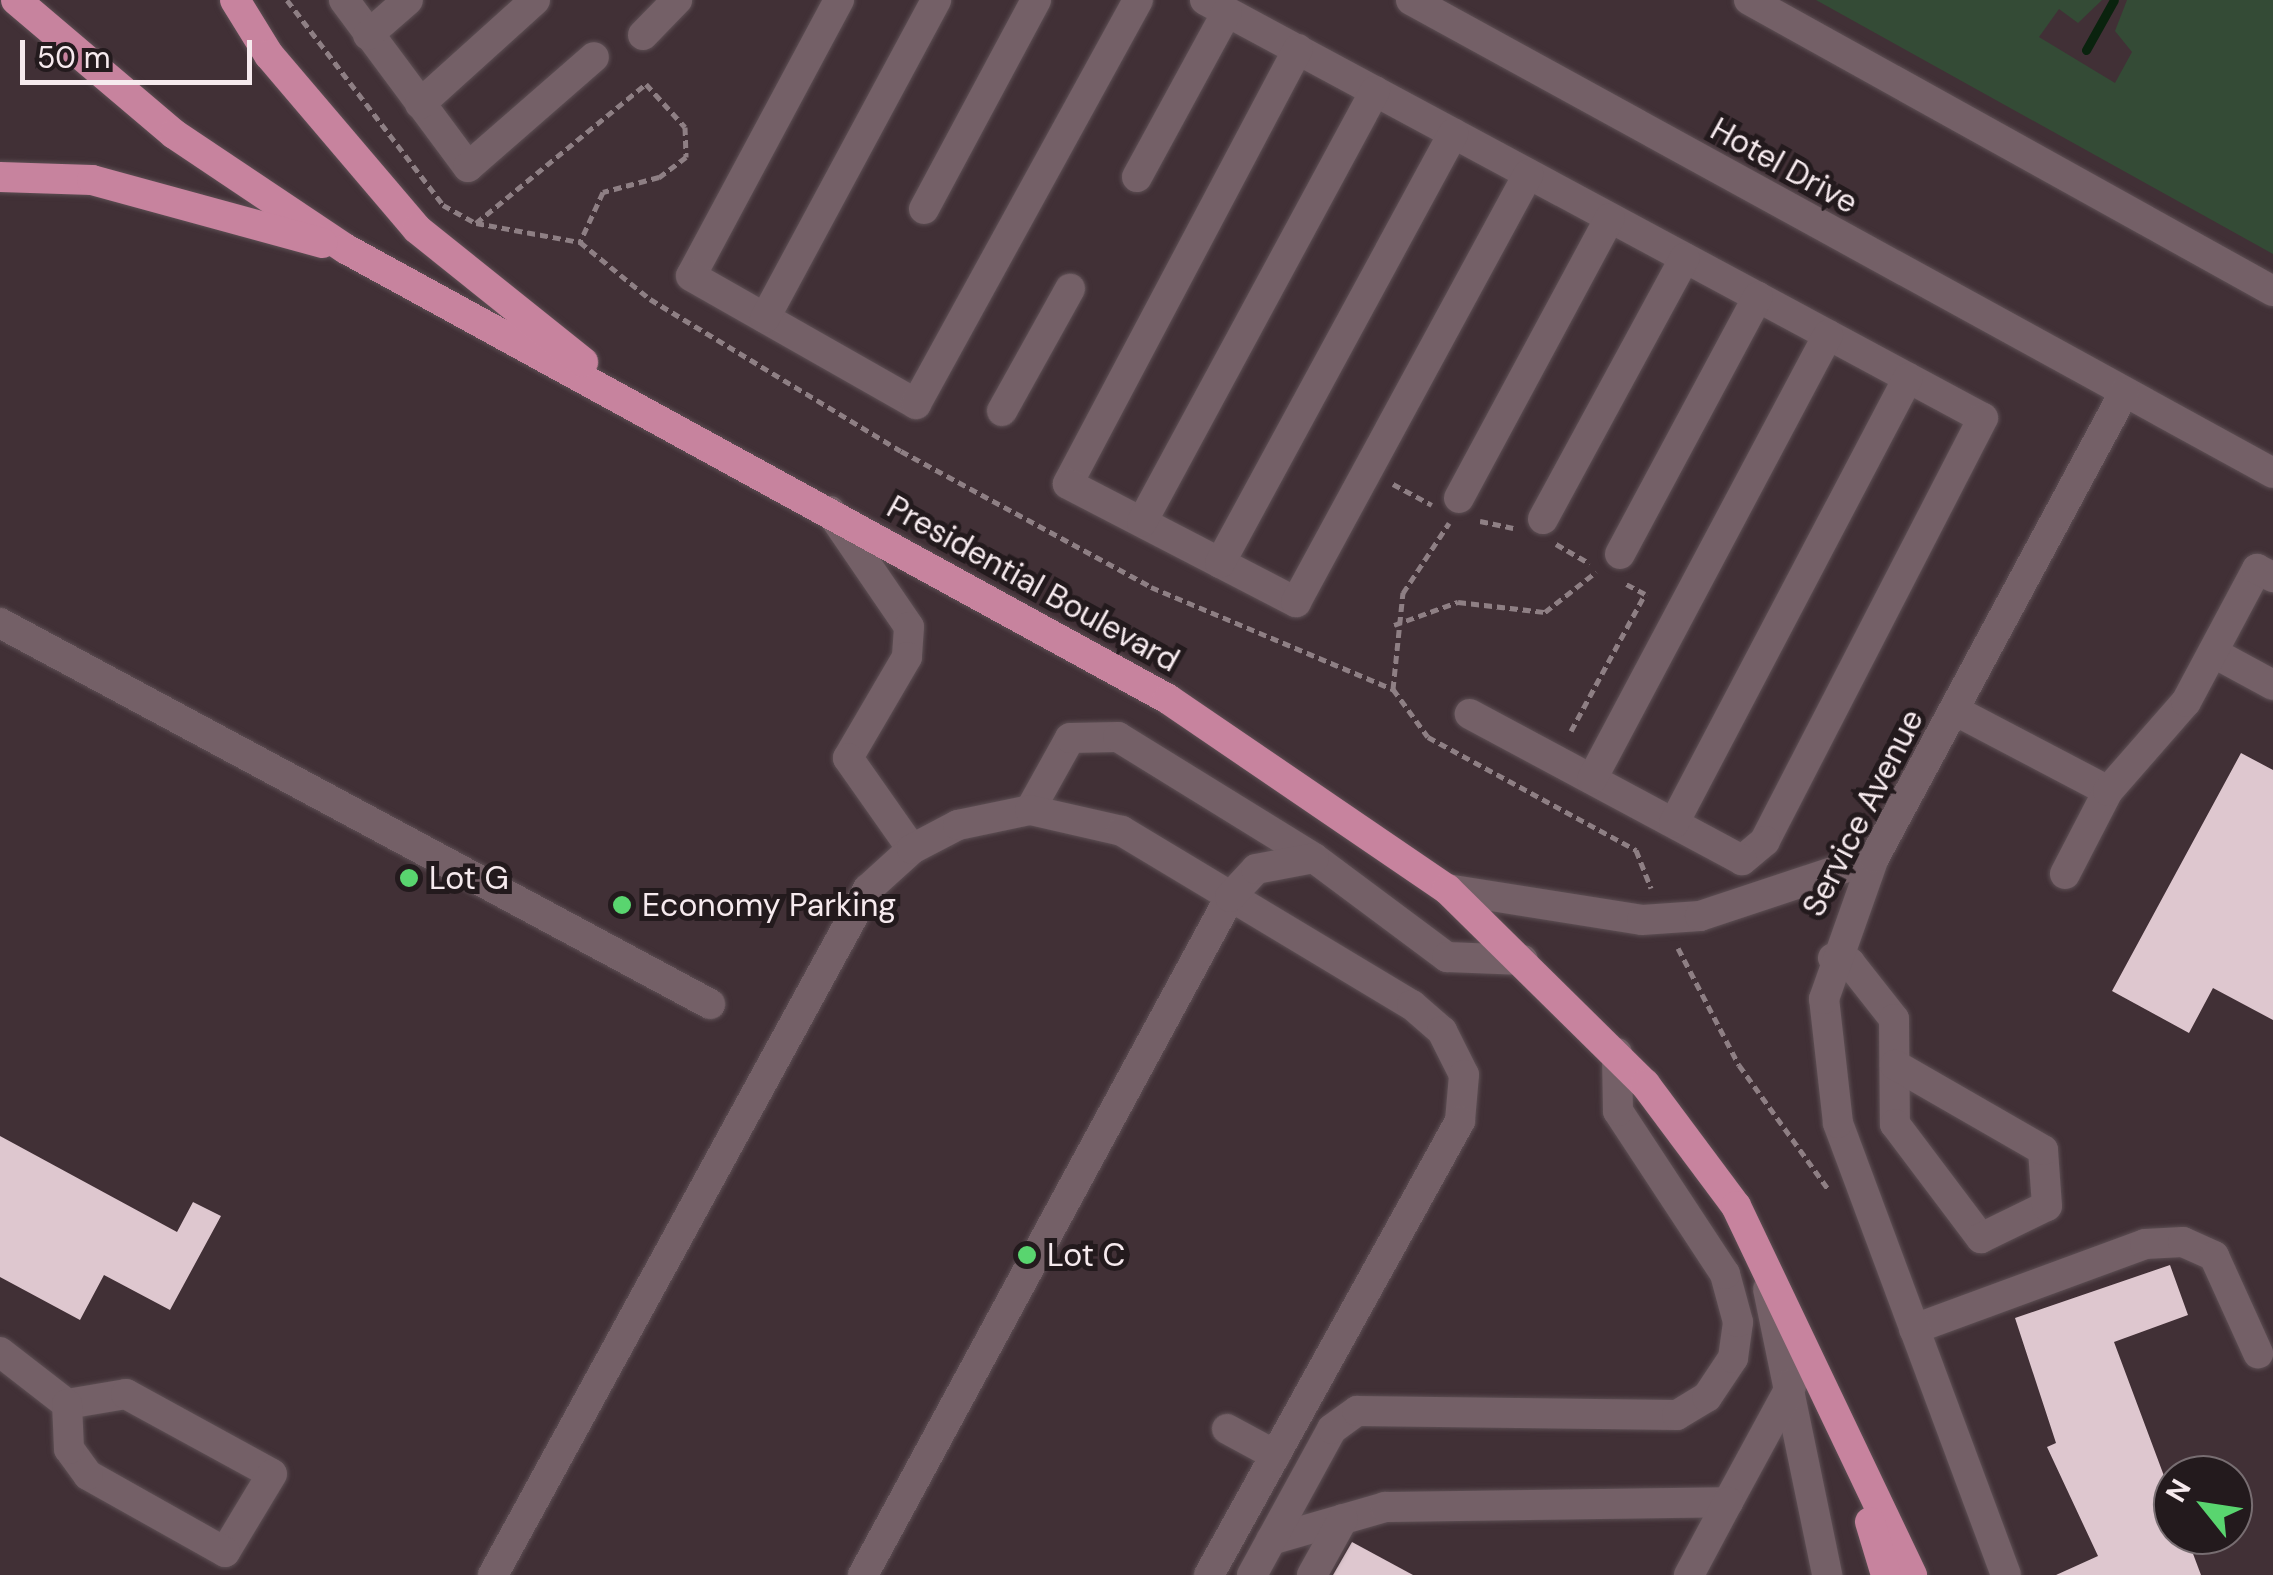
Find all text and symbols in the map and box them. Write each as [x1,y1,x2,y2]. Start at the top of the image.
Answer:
scale bar [25,20,258,82]
text: 50 m [37,38,111,77]
street label: Hotel Drive [1704,110,1864,222]
street label: Presidential Boulevard [880,488,1186,680]
street label: Service Avenue [1794,703,1932,923]
place label: Lot G [429,859,509,897]
marker: Lot G [398,867,420,889]
place label: Economy Parking [642,886,896,924]
marker: Economy Parking [611,894,633,916]
place label: Lot C [1047,1236,1126,1274]
marker: Lot C [1016,1244,1038,1266]
north arrow [2153,1455,2253,1555]
text: N [2157,1473,2199,1509]

